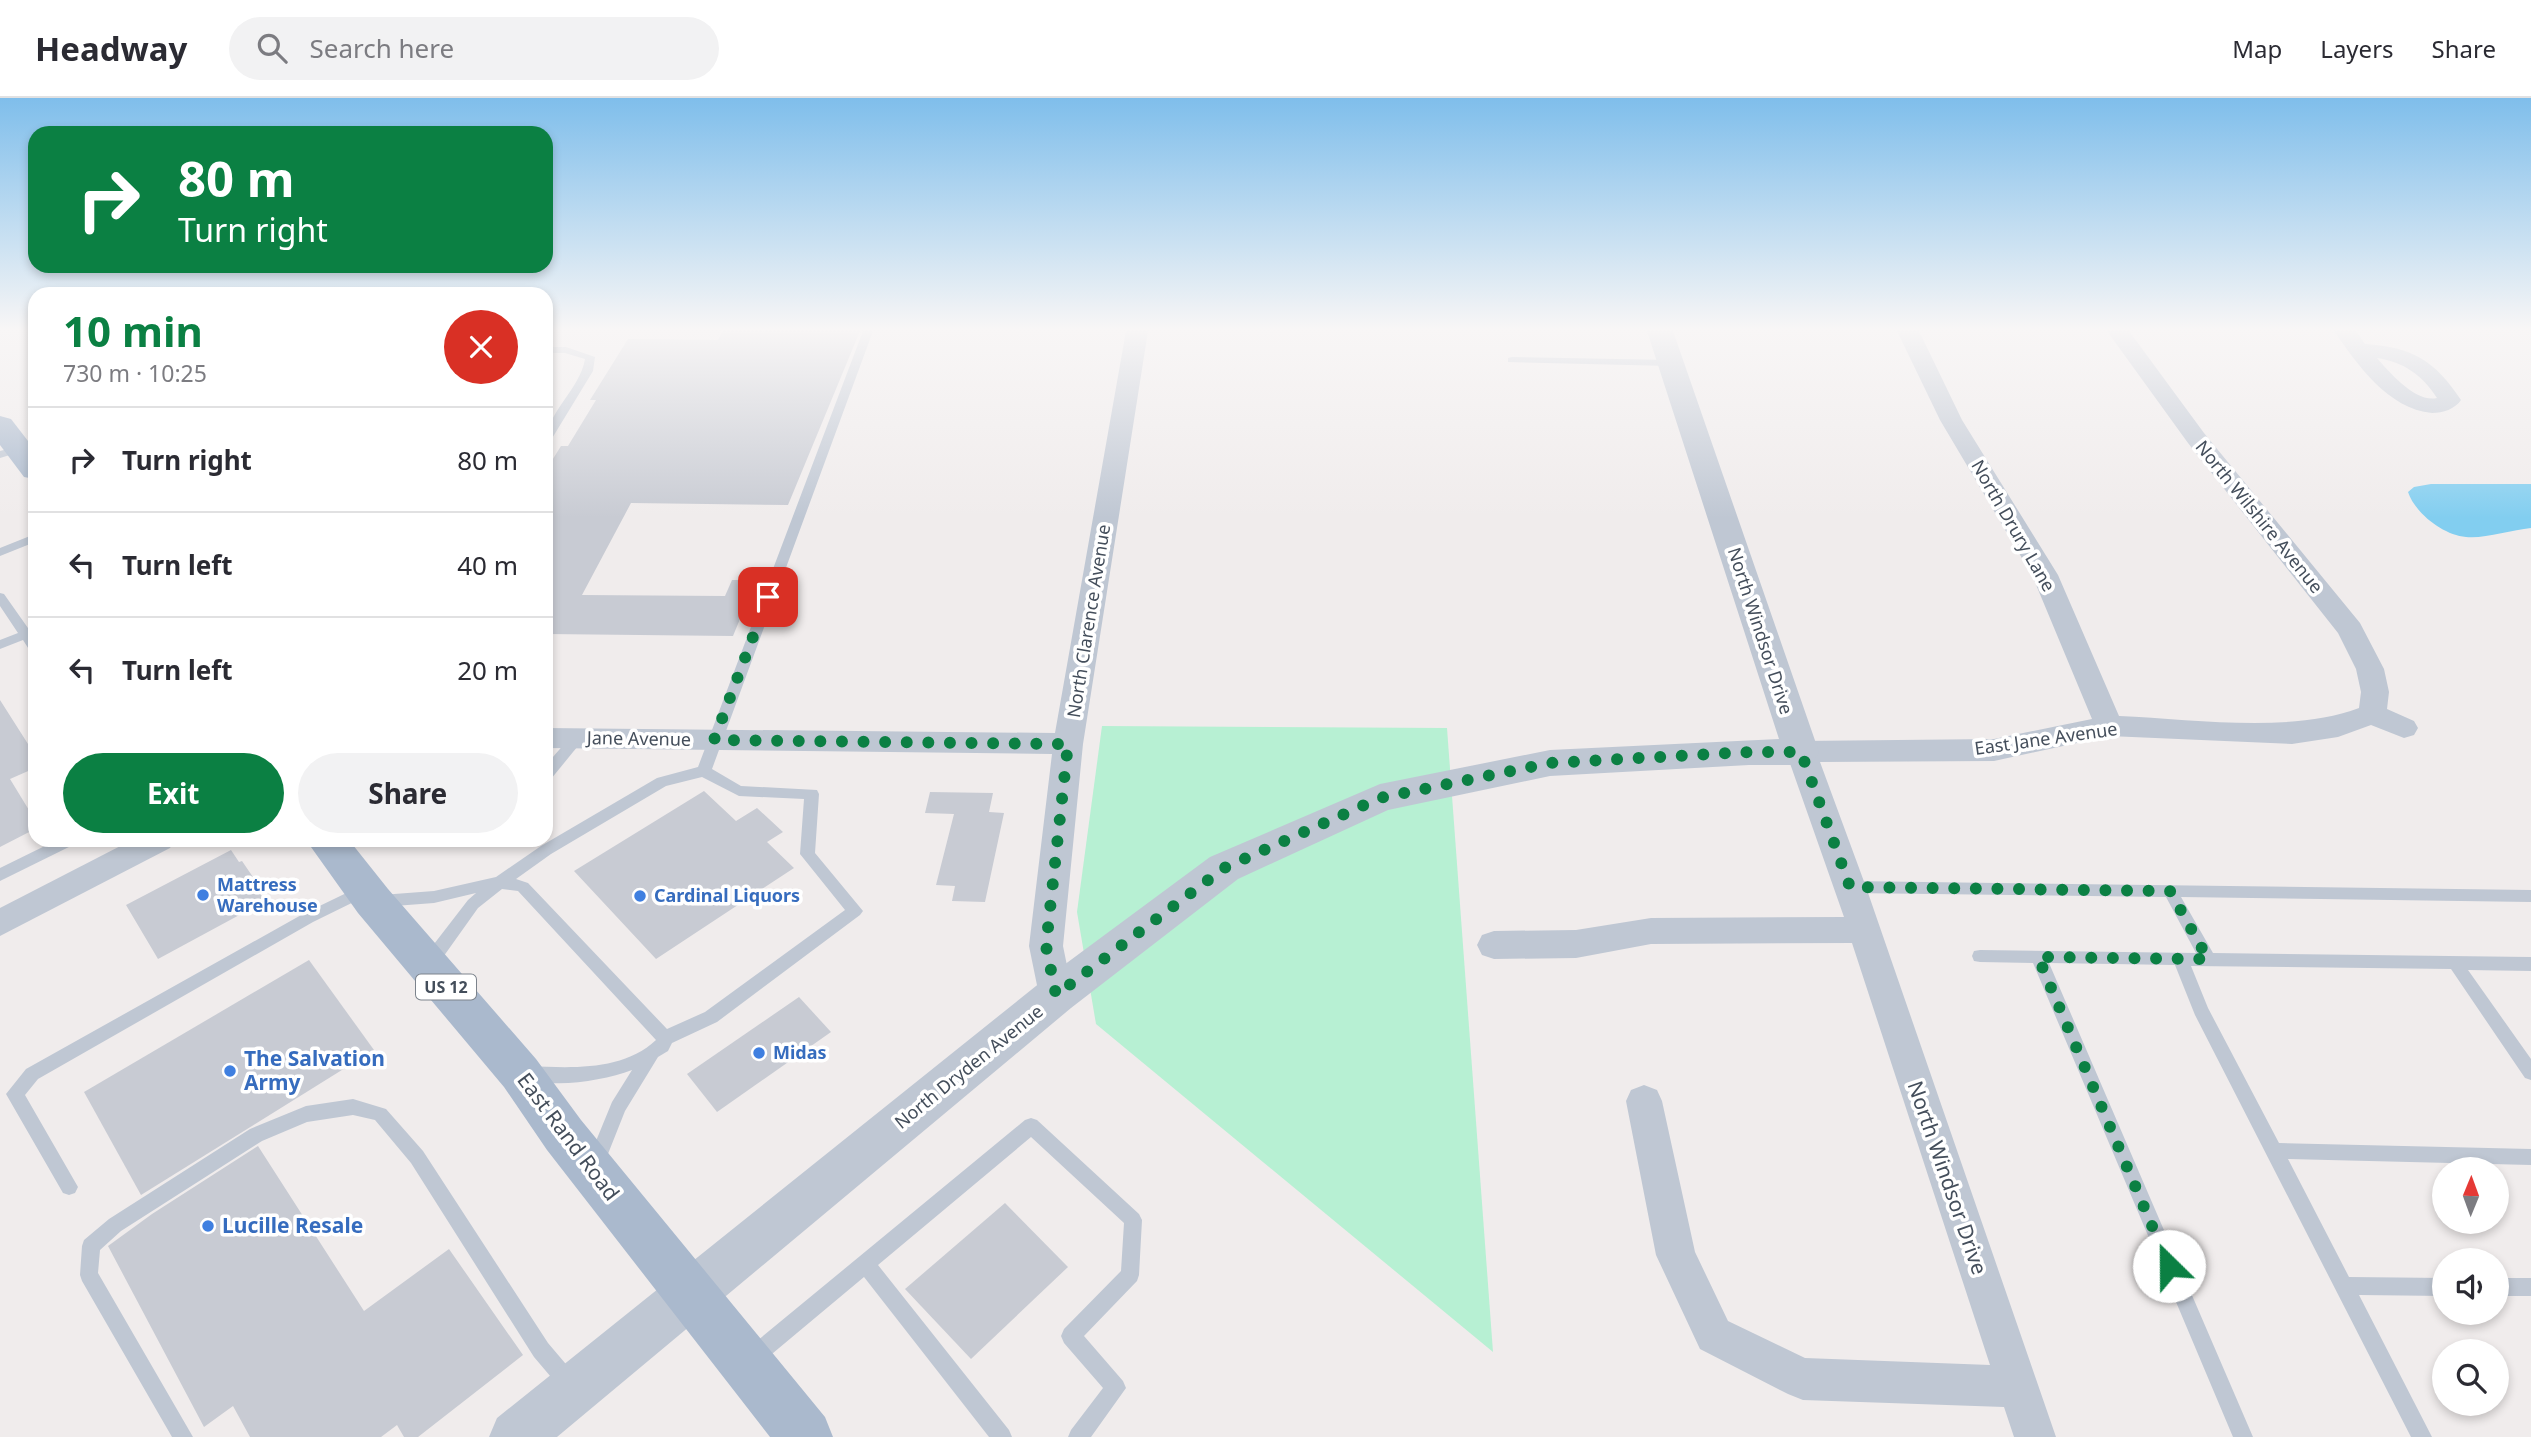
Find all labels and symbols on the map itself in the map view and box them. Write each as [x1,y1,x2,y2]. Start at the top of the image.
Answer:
street label: North Wilshire Avenue [2191,435,2329,598]
street label: North Drury Lane [1966,455,2061,596]
street label: North Clarence Avenue [1061,522,1115,719]
street label: North Windsor Drive [1723,544,1799,717]
pin [738,567,798,627]
street label: East Jane Avenue [1973,716,2119,760]
street label: Jane Avenue [585,725,691,751]
place label: Mattress Warehouse [217,872,318,917]
place label: Cardinal Liquors [654,883,800,907]
marker: Mattress Warehouse [195,887,211,903]
marker: Cardinal Liquors [632,888,648,904]
road number: US 12 [416,974,476,1000]
street label: North Dryden Avenue [889,999,1048,1134]
place label: Midas [773,1040,827,1064]
place label: The Salvation Army [244,1044,385,1096]
marker: Midas [751,1045,767,1061]
marker: The Salvation Army [222,1063,238,1079]
street label: East Rand Road [512,1067,626,1206]
street label: North Windsor Drive [1902,1077,1994,1278]
north arrow [2432,1157,2510,1234]
place label: Lucille Resale [222,1211,363,1239]
marker: Lucille Resale [200,1218,216,1234]
position arrow [2132,1229,2206,1303]

